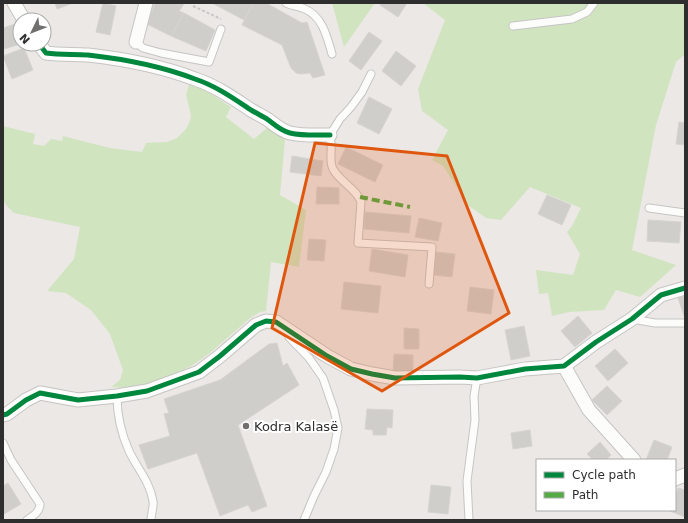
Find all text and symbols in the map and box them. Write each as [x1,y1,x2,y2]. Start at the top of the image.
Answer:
north arrow [12,12,52,52]
text: N [17,31,33,46]
place label: Kodra Kalasë [254,419,338,434]
marker: Kodra Kalasë [241,421,251,431]
legend [536,459,676,511]
text: Cycle path [572,468,636,482]
text: Path [572,488,598,502]

